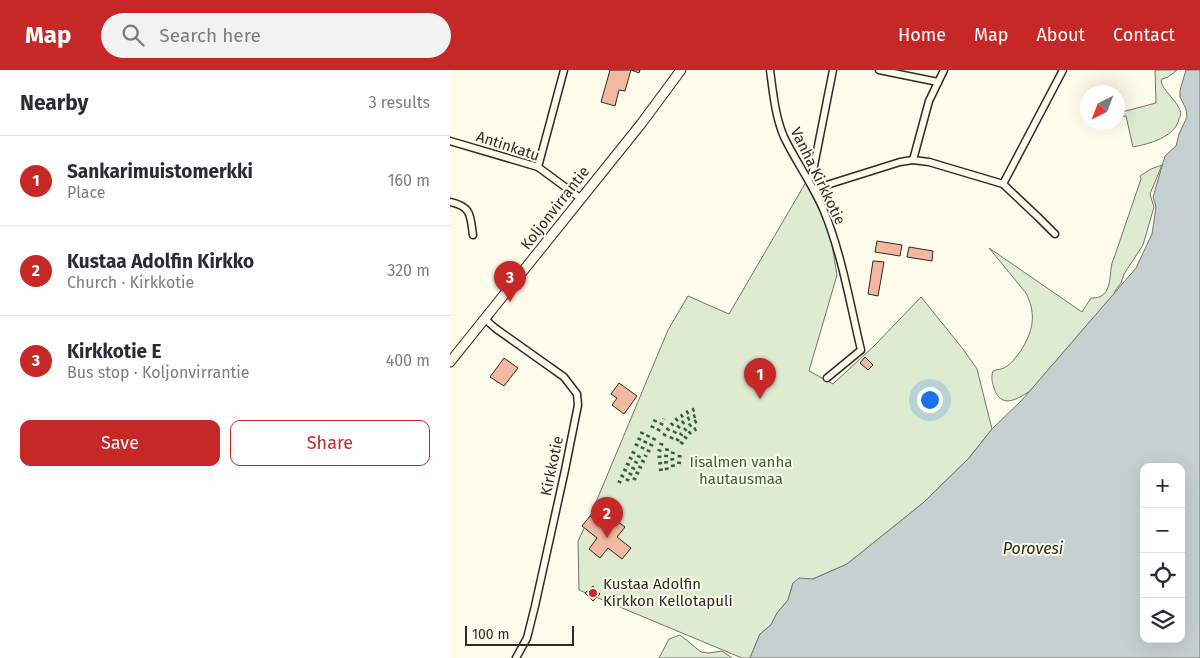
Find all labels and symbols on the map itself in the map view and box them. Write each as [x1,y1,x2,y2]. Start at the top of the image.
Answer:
north arrow [1080,85,1125,130]
street label: Vanha Kirkkotie [787,124,849,228]
street label: Antinkatu [474,127,542,165]
street label: Koljonvirrantie [517,163,593,253]
pin: 3 [494,261,526,302]
pin: 1 [744,358,776,399]
your location [917,387,943,413]
street label: Kirkkotie [537,434,567,498]
park label: Iisalmen vanha hautausmaa [690,453,792,488]
pin: 2 [591,497,623,538]
water label: Porovesi [1003,539,1064,558]
place label: Kustaa Adolfin Kirkkon Kellotapuli [603,575,733,610]
marker: Kustaa Adolfin Kirkkon Kellotapuli [587,587,599,599]
scale bar [465,623,574,646]

